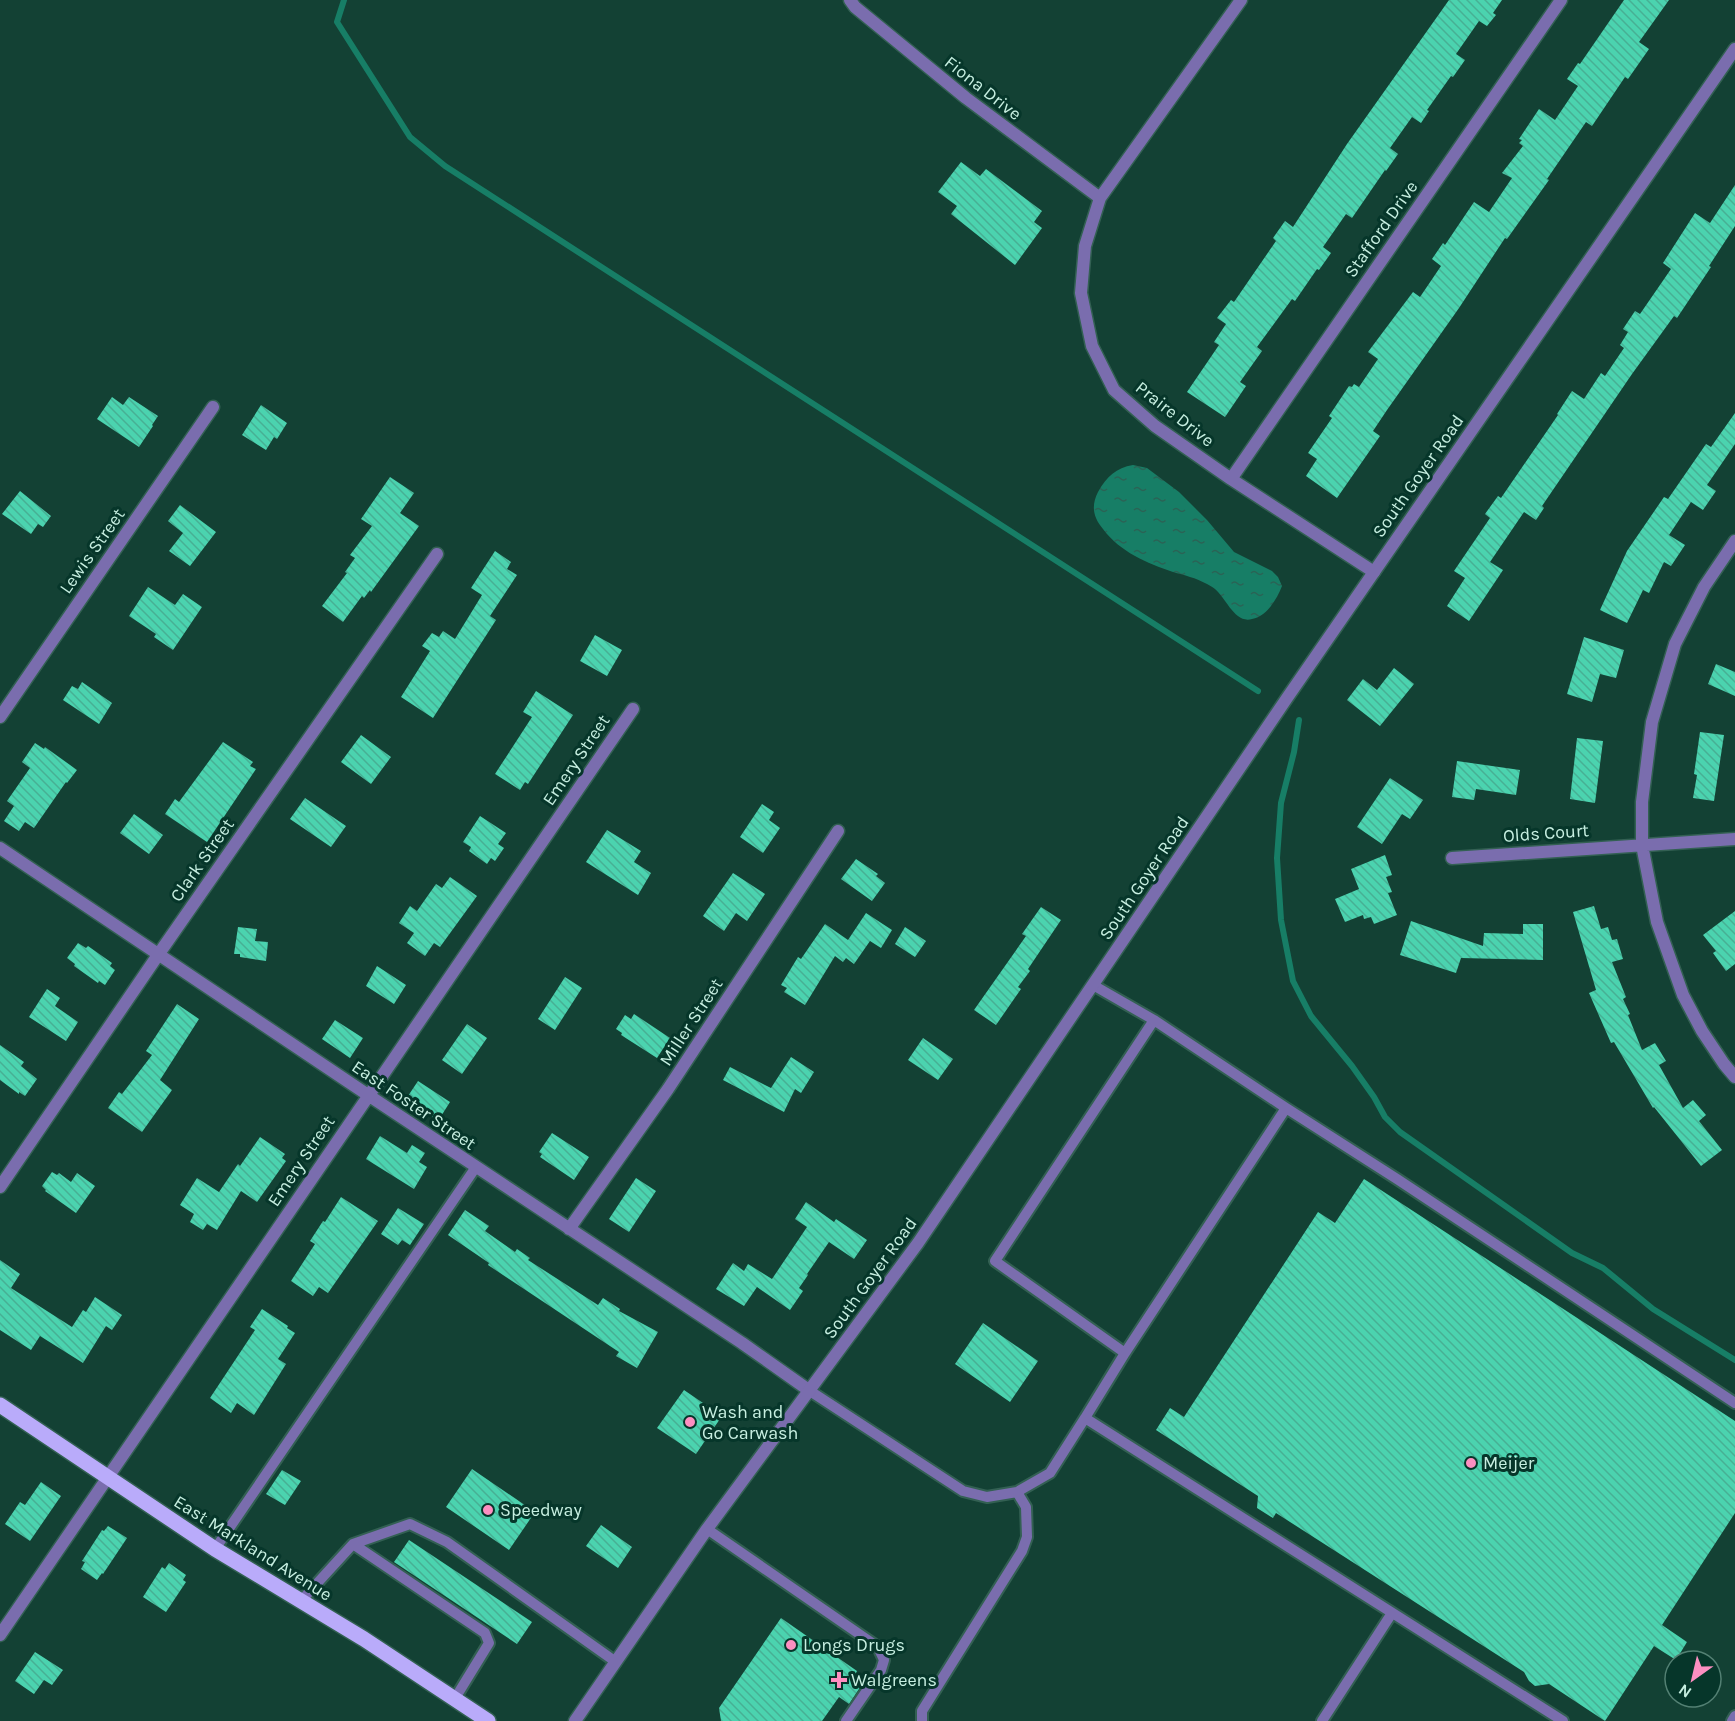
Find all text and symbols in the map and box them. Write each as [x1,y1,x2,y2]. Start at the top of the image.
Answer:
street label: Fiona Drive [940,51,1026,125]
street label: Stafford Drive [1340,176,1422,282]
street label: Praire Drive [1131,376,1219,452]
street label: South Goyer Road [1367,410,1469,542]
street label: Lewis Street [55,504,130,598]
street label: Emery Street [538,710,615,810]
street label: South Goyer Road [1094,812,1194,944]
street label: Clark Street [165,814,239,906]
street label: Olds Court [1502,819,1590,847]
street label: Miller Street [655,974,728,1070]
street label: East Foster Street [348,1055,480,1155]
street label: Emery Street [263,1111,340,1211]
street label: South Goyer Road [819,1213,921,1343]
place label: Wash and Go Carwash [702,1401,798,1444]
marker: Wash and Go Carwash [683,1415,697,1429]
place label: Meijer [1483,1452,1535,1474]
marker: Meijer [1464,1456,1478,1470]
street label: East Markland Avenue [170,1490,336,1606]
place label: Speedway [500,1499,583,1521]
marker: Speedway [481,1503,495,1517]
place label: Longs Drugs [803,1634,905,1656]
marker: Longs Drugs [784,1638,798,1652]
north arrow [1663,1649,1723,1709]
place label: Walgreens [851,1669,937,1691]
marker: Walgreens [832,1673,846,1687]
text: N [1675,1680,1695,1702]

